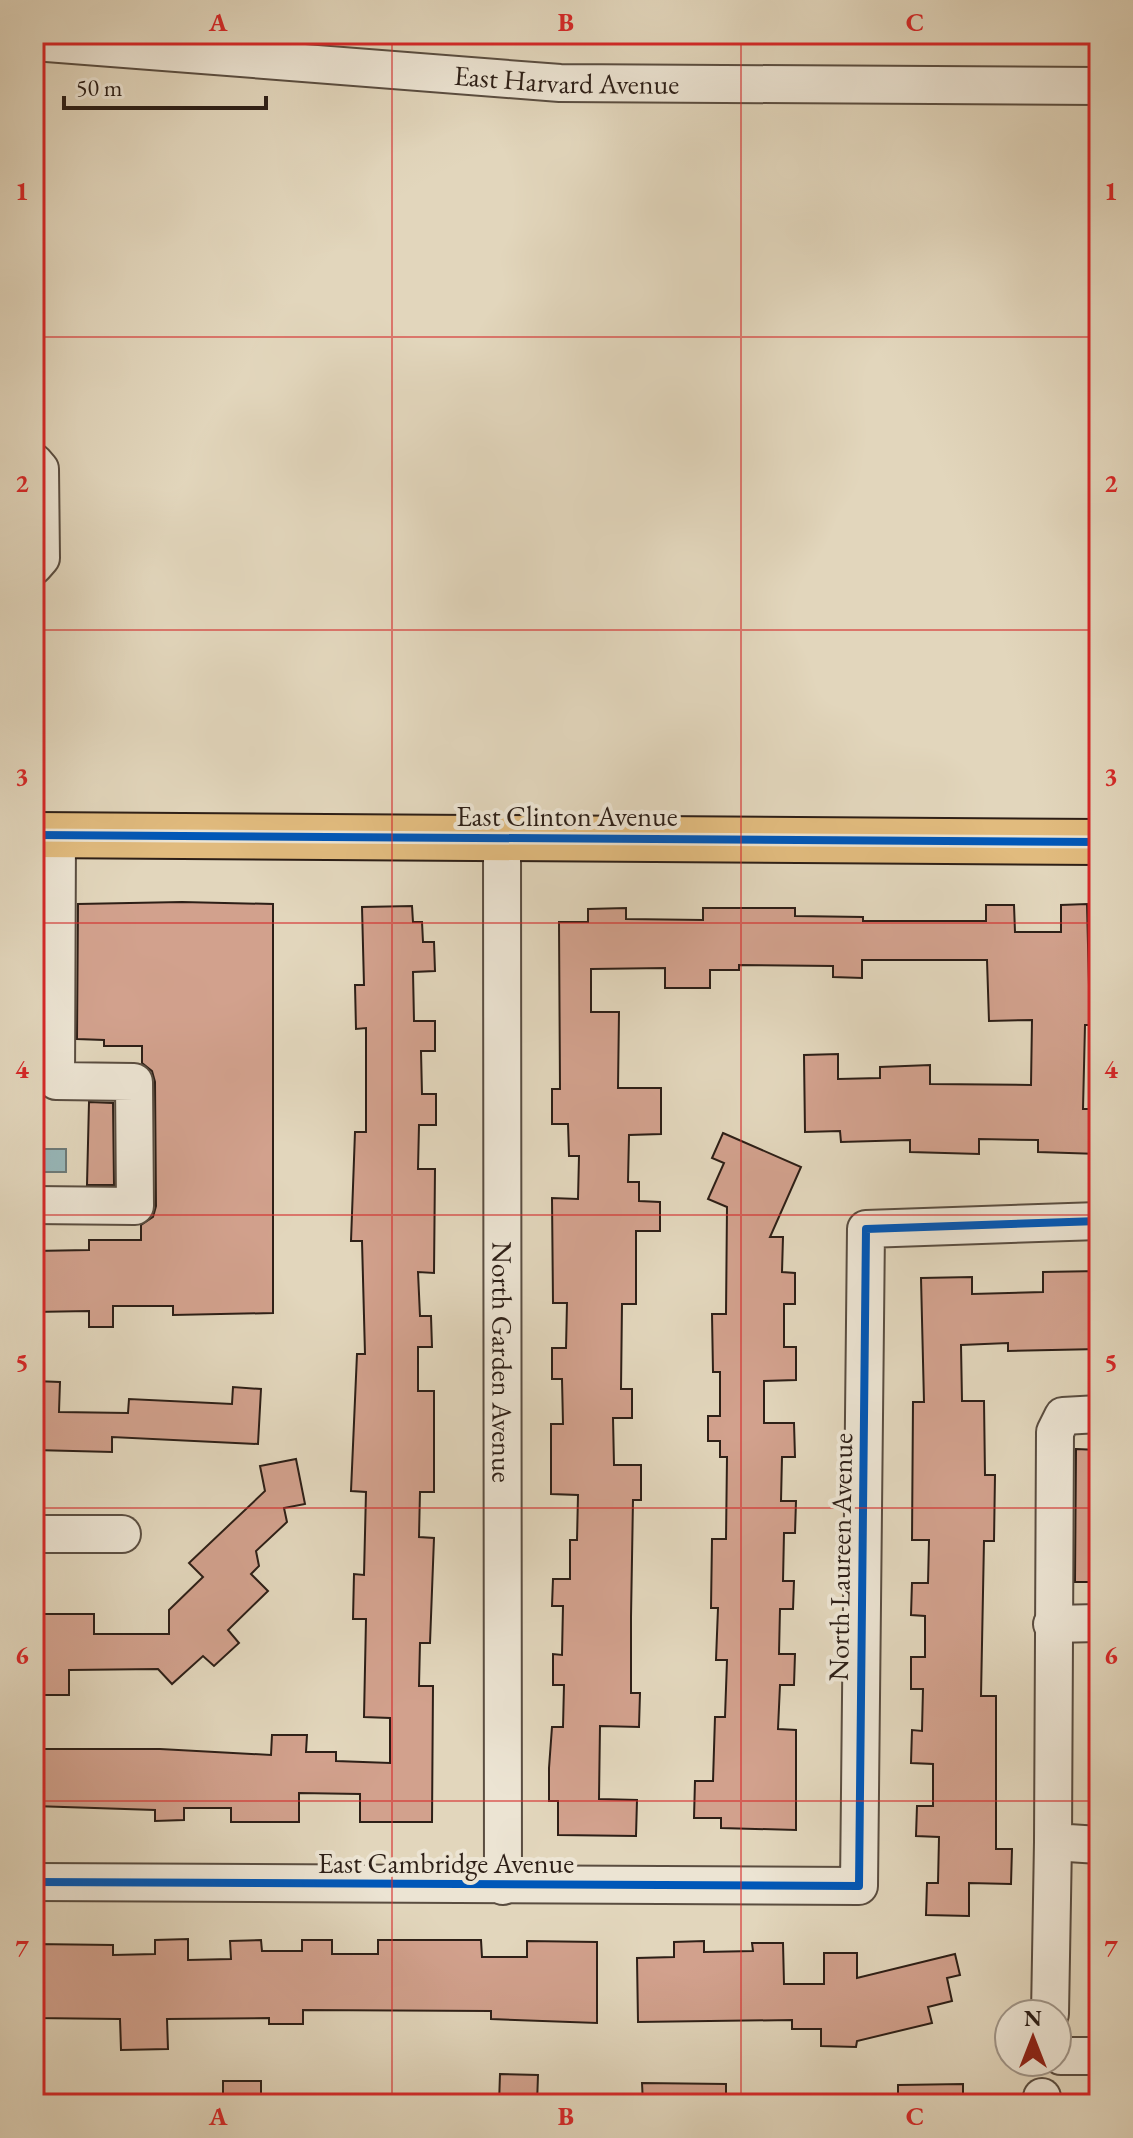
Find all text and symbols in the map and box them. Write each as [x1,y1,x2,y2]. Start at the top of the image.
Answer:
text: A [208,5,228,39]
text: B [558,5,574,39]
text: C [906,5,924,39]
street label: East Harvard Avenue [453,57,679,102]
scale bar [64,60,266,110]
text: 50 m [76,72,123,103]
text: 1 [15,174,29,208]
text: 1 [1104,174,1118,208]
text: 2 [15,466,29,500]
text: 2 [1104,466,1118,500]
text: 3 [15,759,29,793]
text: 3 [1104,759,1118,793]
street label: East Clinton Avenue [456,798,678,834]
text: 4 [15,1052,29,1086]
text: 4 [1104,1052,1118,1086]
street label: North Garden Avenue [484,1241,521,1483]
text: 5 [15,1345,29,1379]
text: 5 [1104,1345,1118,1379]
street label: North Laureen Avenue [820,1433,860,1681]
text: 6 [15,1638,29,1672]
text: 6 [1104,1638,1118,1672]
street label: East Cambridge Avenue [318,1845,574,1881]
text: 7 [15,1931,29,1965]
text: 7 [1104,1931,1118,1965]
north arrow [993,1998,1073,2078]
text: N [1024,2004,1042,2033]
text: A [208,2099,228,2133]
text: B [558,2099,574,2133]
text: C [906,2099,924,2133]

